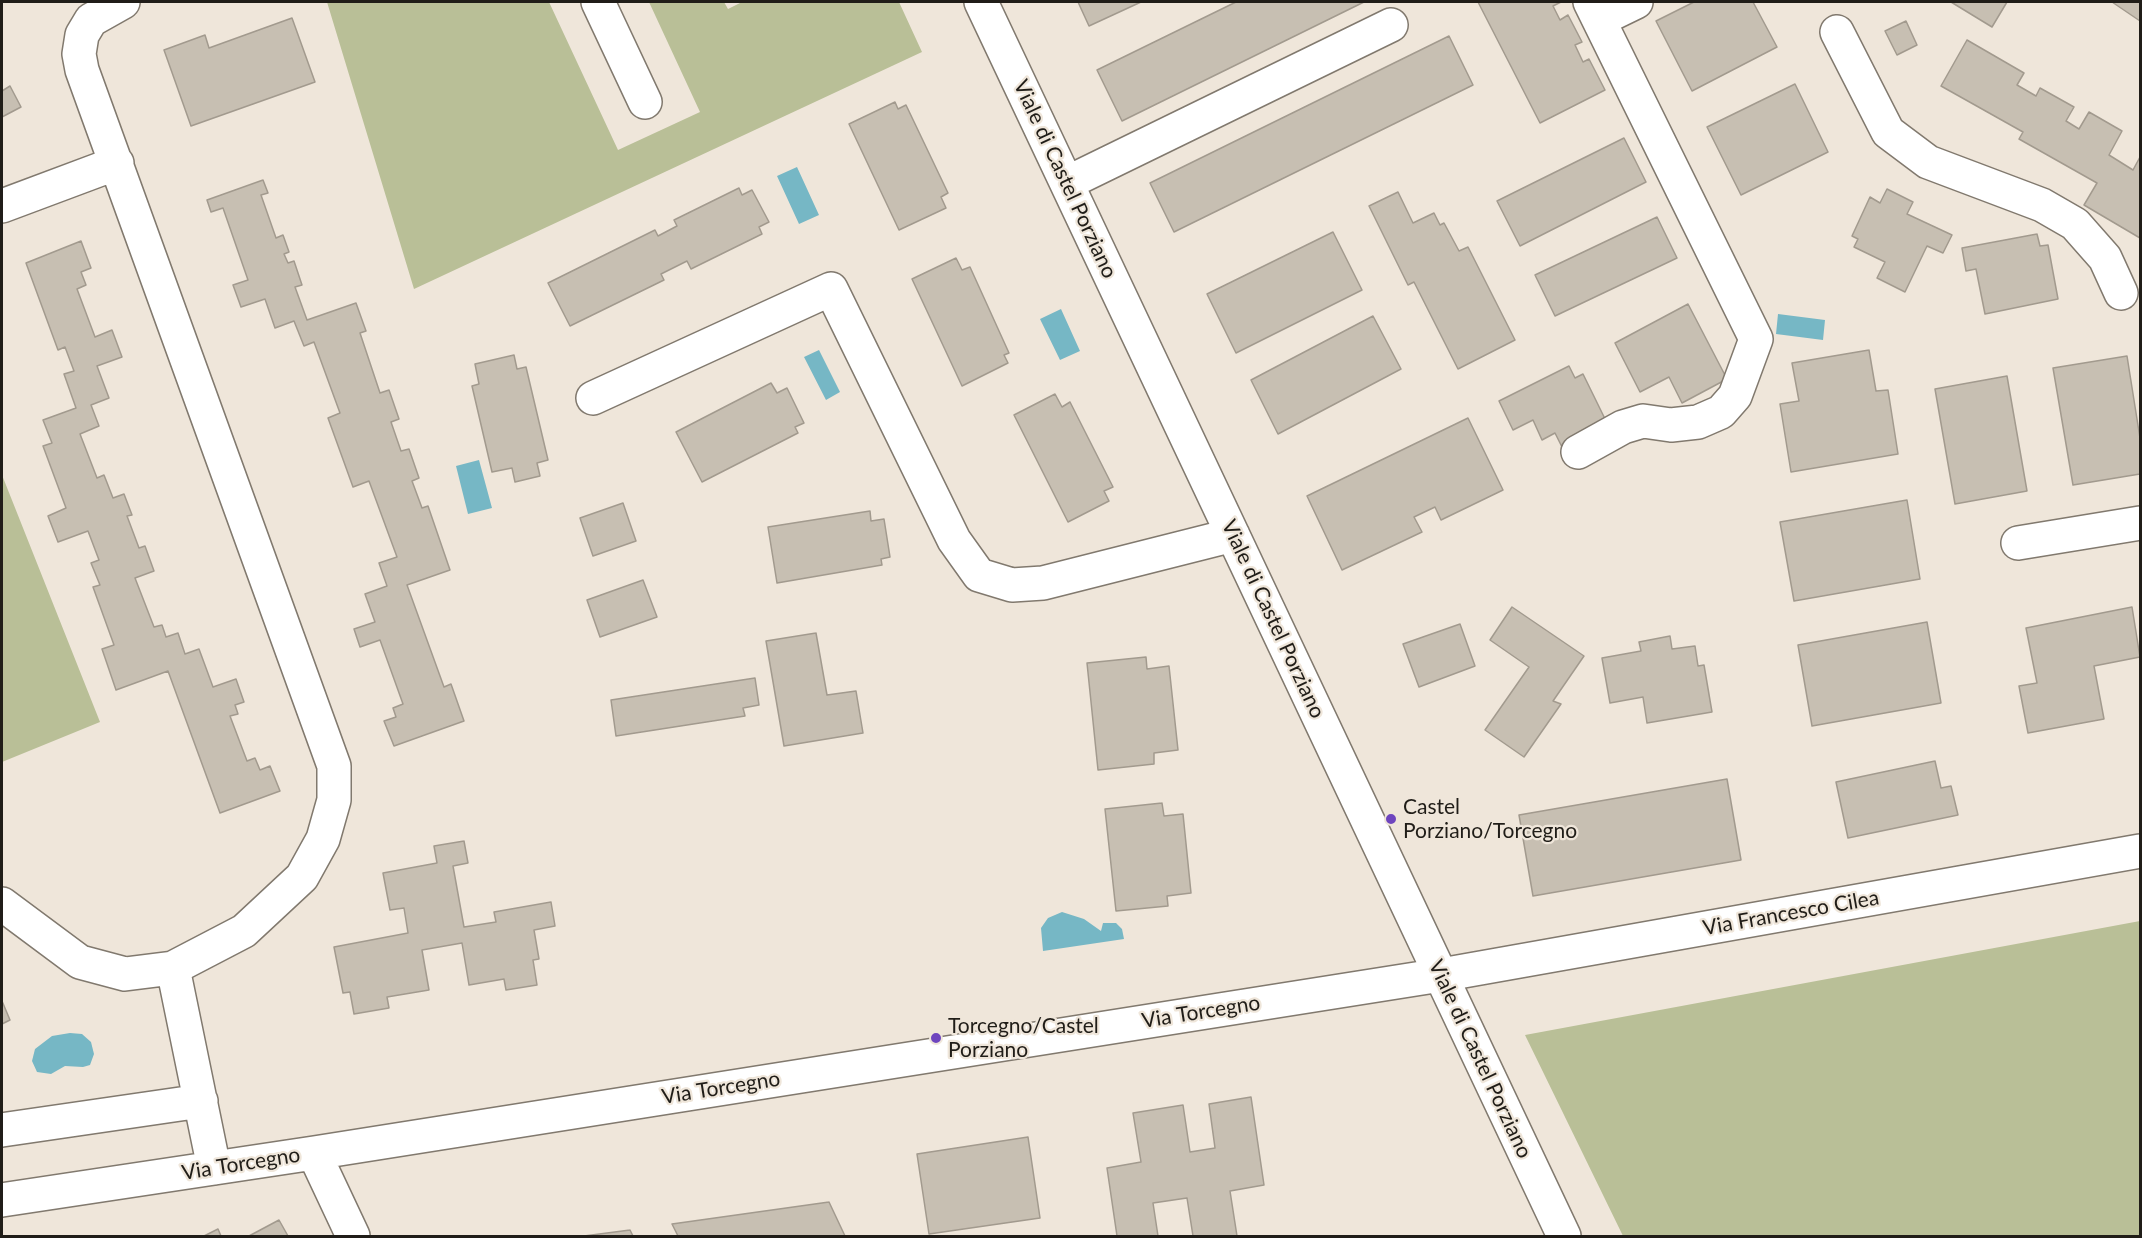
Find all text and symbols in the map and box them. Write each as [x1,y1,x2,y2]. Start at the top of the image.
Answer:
street label: Viale di Castel Porziano [1008,76,1122,282]
street label: Viale di Castel Porziano [1216,516,1330,722]
place label: Castel Porziano/Torcegno [1403,794,1577,844]
marker: Castel Porziano/Torcegno [1384,812,1398,826]
street label: Via Francesco Cilea [1701,885,1881,941]
street label: Viale di Castel Porziano [1423,956,1537,1162]
street label: Via Torcegno [1140,990,1262,1034]
place label: Torcegno/Castel Porziano [948,1013,1099,1063]
marker: Torcegno/Castel Porziano [929,1031,943,1045]
street label: Via Torcegno [660,1066,782,1110]
street label: Via Torcegno [180,1142,302,1186]

